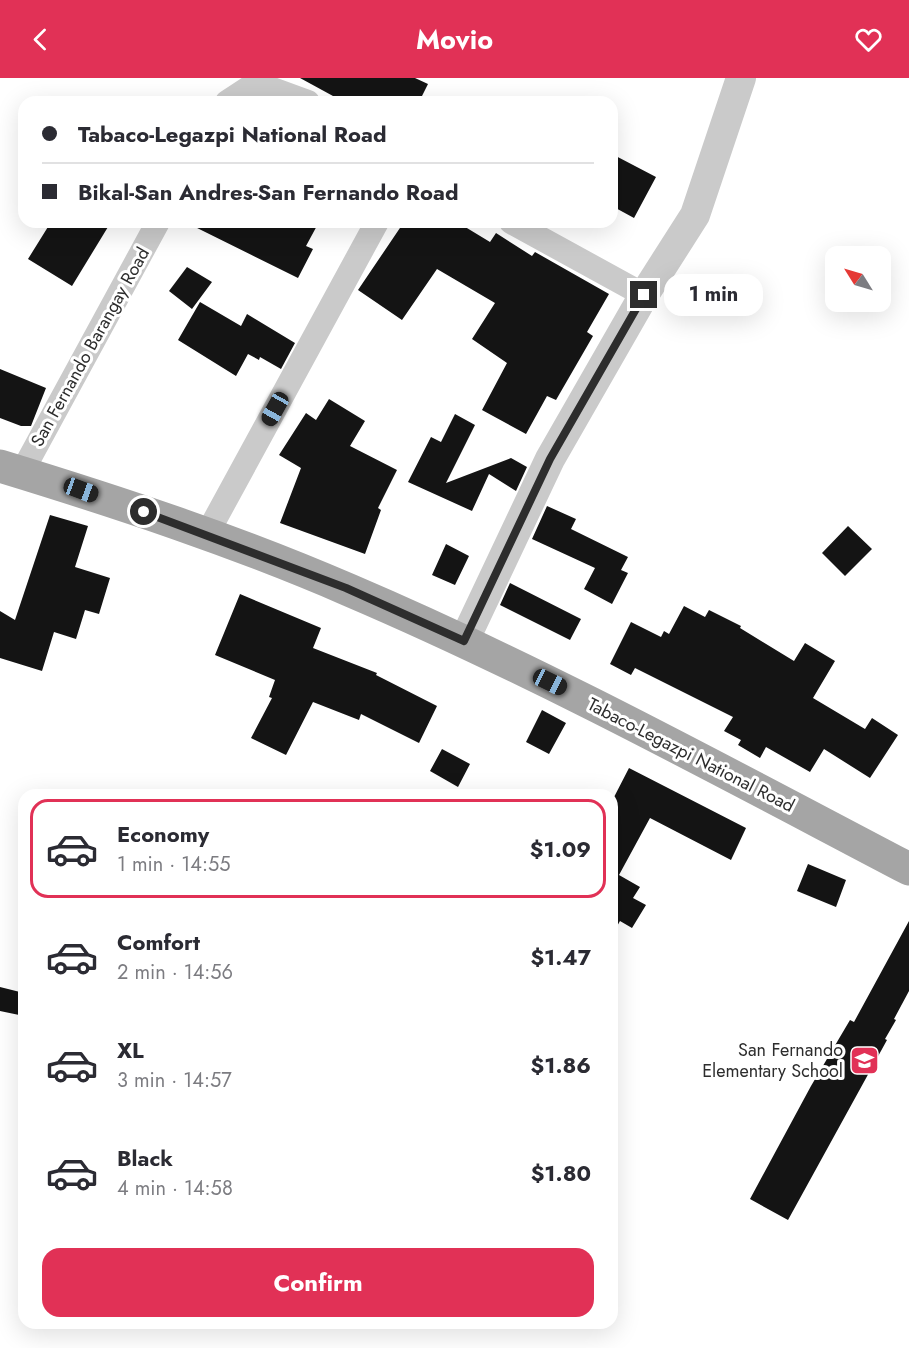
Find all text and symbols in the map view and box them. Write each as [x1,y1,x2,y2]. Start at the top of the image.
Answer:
text: Movio [416,20,493,59]
icon: back [24,23,57,56]
icon: heart [852,23,885,56]
text: Tabaco-Legazpi National Road [78,118,386,150]
text: Bikal-San Andres-San Fernando Road [78,176,459,208]
street label: San Fernando Barangay Road [24,243,156,451]
north arrow [825,246,891,312]
map controls [825,246,891,312]
callout: 1 min [665,274,764,316]
text: 1 min [689,280,738,309]
route end [630,281,657,308]
car [258,389,292,429]
car [61,475,101,505]
route start [130,498,157,525]
car [530,666,570,698]
street label: Tabaco-Legazpi National Road [583,691,799,819]
text: Economy [117,818,209,850]
icon: car [45,822,99,876]
text: $1.09 [530,833,591,865]
text: 1 min · 14:55 [117,850,231,879]
text: Comfort [117,926,200,958]
icon: car [45,930,99,984]
text: $1.47 [530,941,591,973]
text: 2 min · 14:56 [117,958,233,987]
text: XL [117,1034,144,1066]
place label: San Fernando Elementary School [702,1037,843,1084]
icon: car [45,1038,99,1092]
school or university icon: San Fernando Elementary School [848,1044,880,1076]
text: $1.86 [531,1049,591,1081]
text: 3 min · 14:57 [117,1066,232,1095]
text: Black [117,1142,173,1174]
icon: car [45,1146,99,1200]
text: $1.80 [531,1157,591,1189]
text: 4 min · 14:58 [117,1174,233,1203]
button: Confirm [42,1248,594,1317]

